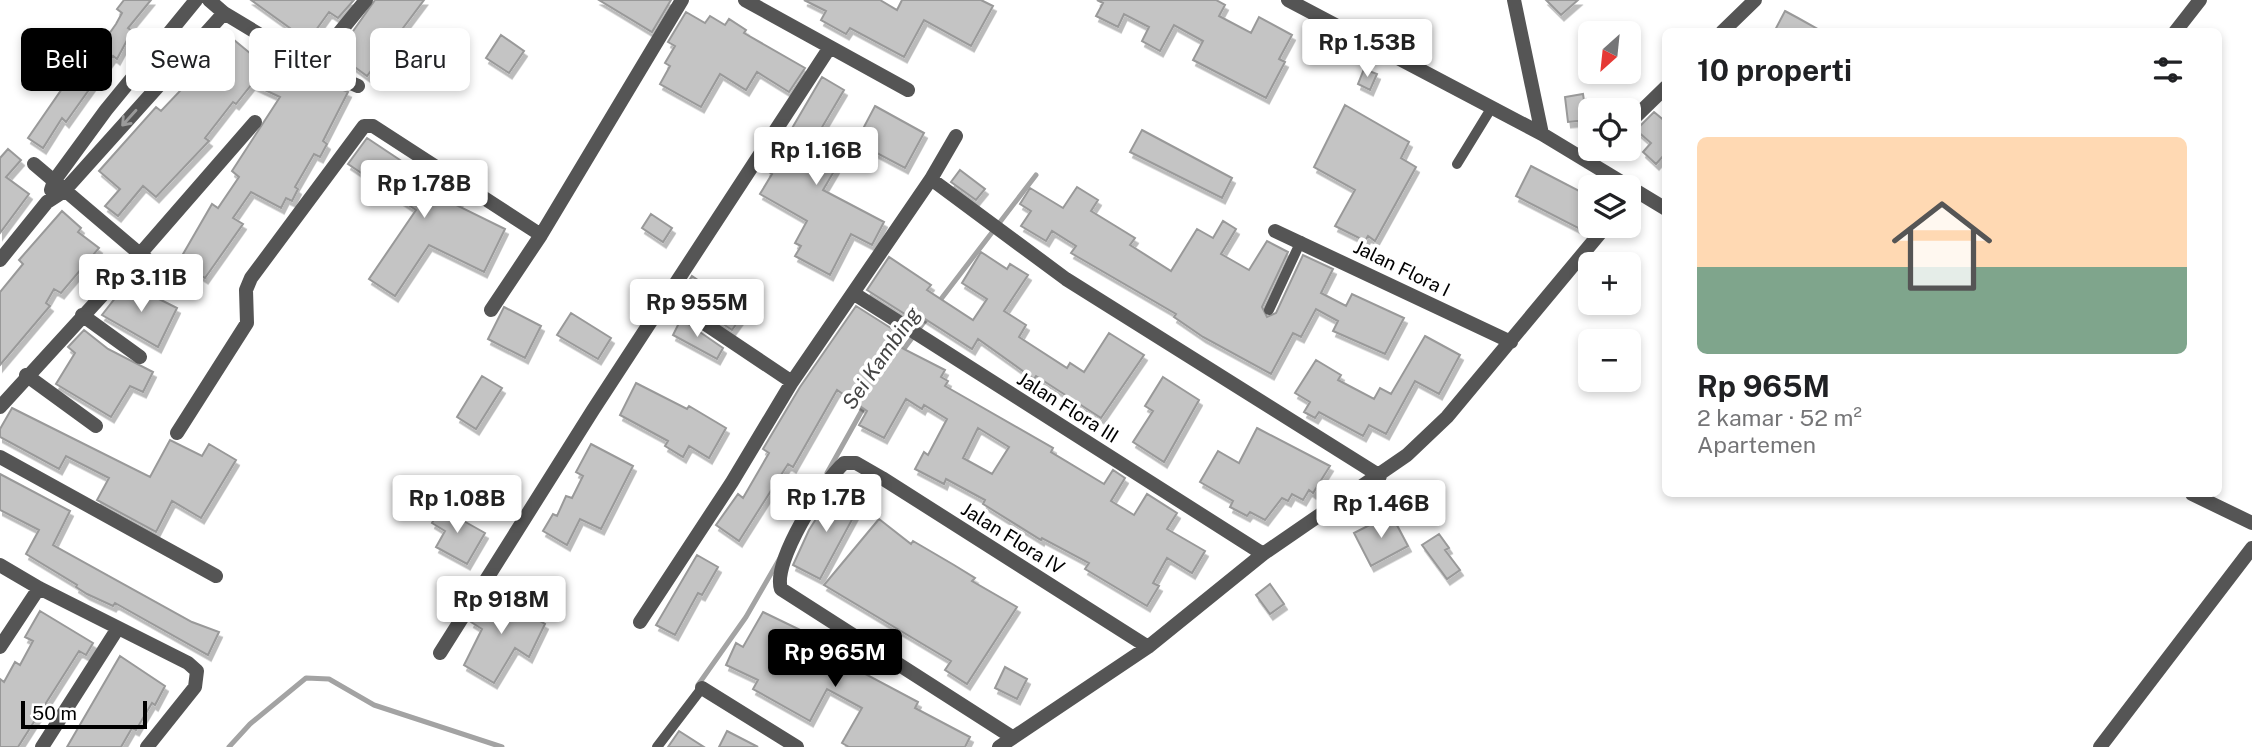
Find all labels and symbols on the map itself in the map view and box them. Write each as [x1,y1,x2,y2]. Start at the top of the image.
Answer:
pin: Rp 1.53B [1295,20,1439,79]
north arrow [1578,21,1642,84]
one-way arrow [121,109,137,127]
pin: Rp 1.16B [744,128,888,187]
pin: Rp 1.78B [352,160,496,220]
street label: Jalan Flora I [1350,235,1454,301]
pin: Rp 3.11B [69,254,213,314]
pin: Rp 955M [632,280,762,339]
water label: Sei Kambing [837,302,926,414]
street label: Jalan Flora III [1013,367,1123,447]
pin: Rp 1.7B [761,475,891,534]
pin: Rp 1.08B [385,476,529,535]
pin: Rp 1.46B [1309,480,1453,540]
street label: Jalan Flora IV [957,498,1069,579]
pin: Rp 918M [436,576,566,636]
pin: Rp 965M [770,630,900,689]
scale bar [21,698,147,730]

